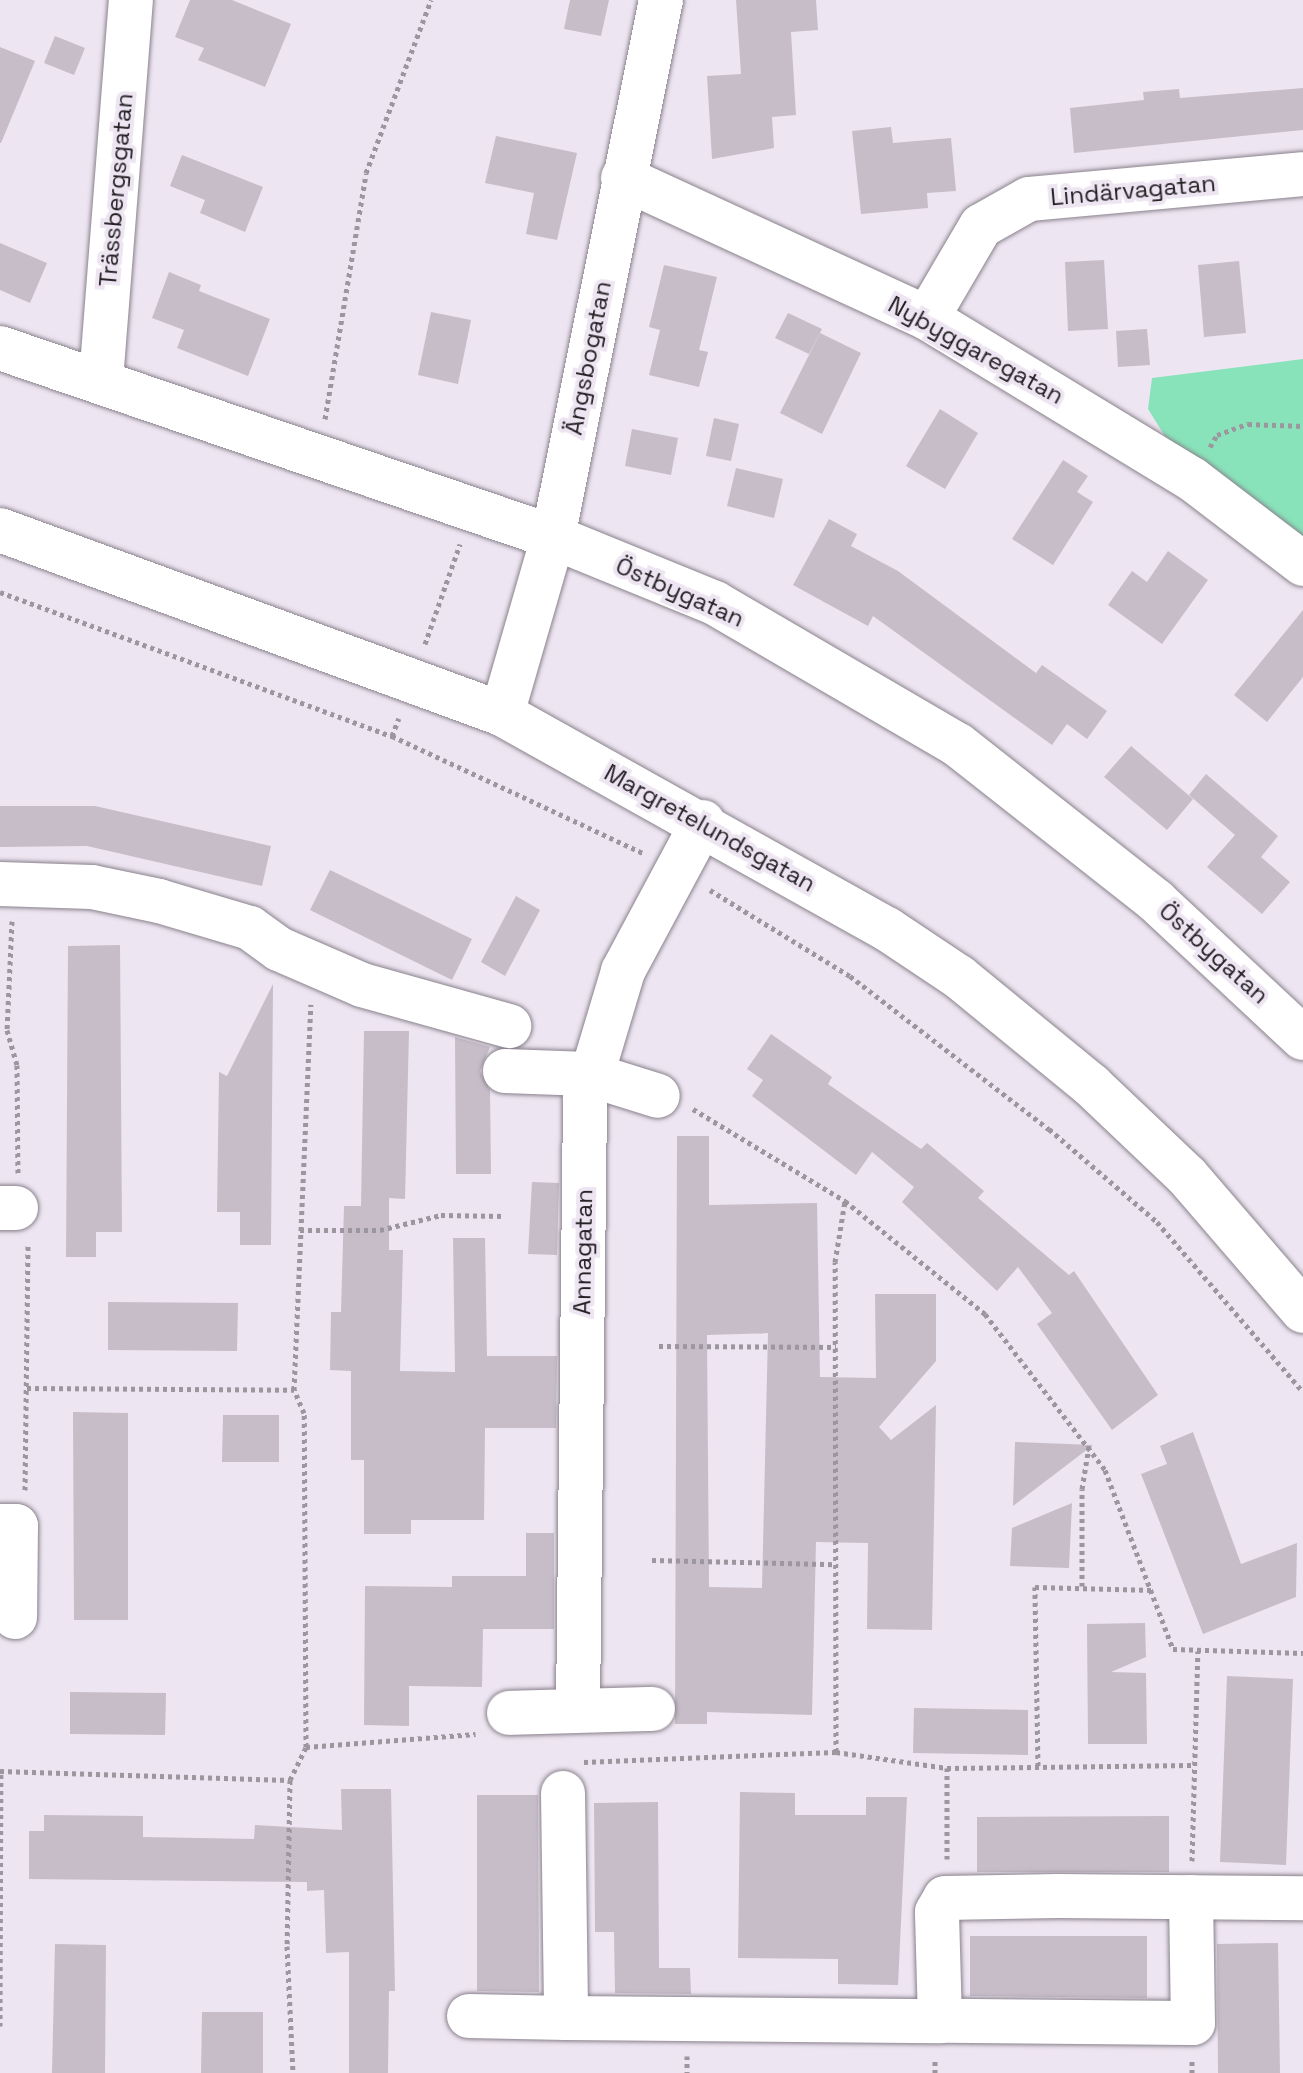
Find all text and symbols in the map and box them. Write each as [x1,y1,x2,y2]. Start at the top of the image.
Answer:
street label: Trässbergsgatan [93,92,139,288]
street label: Lindärvagatan [1049,168,1217,212]
street label: Ängsbogatan [559,279,617,437]
street label: Nybyggaregatan [883,290,1069,410]
street label: Östbygatan [611,551,749,633]
street label: Margretelundsgatan [599,758,821,898]
street label: Östbygatan [1153,896,1275,1010]
street label: Annagatan [568,1189,598,1315]

